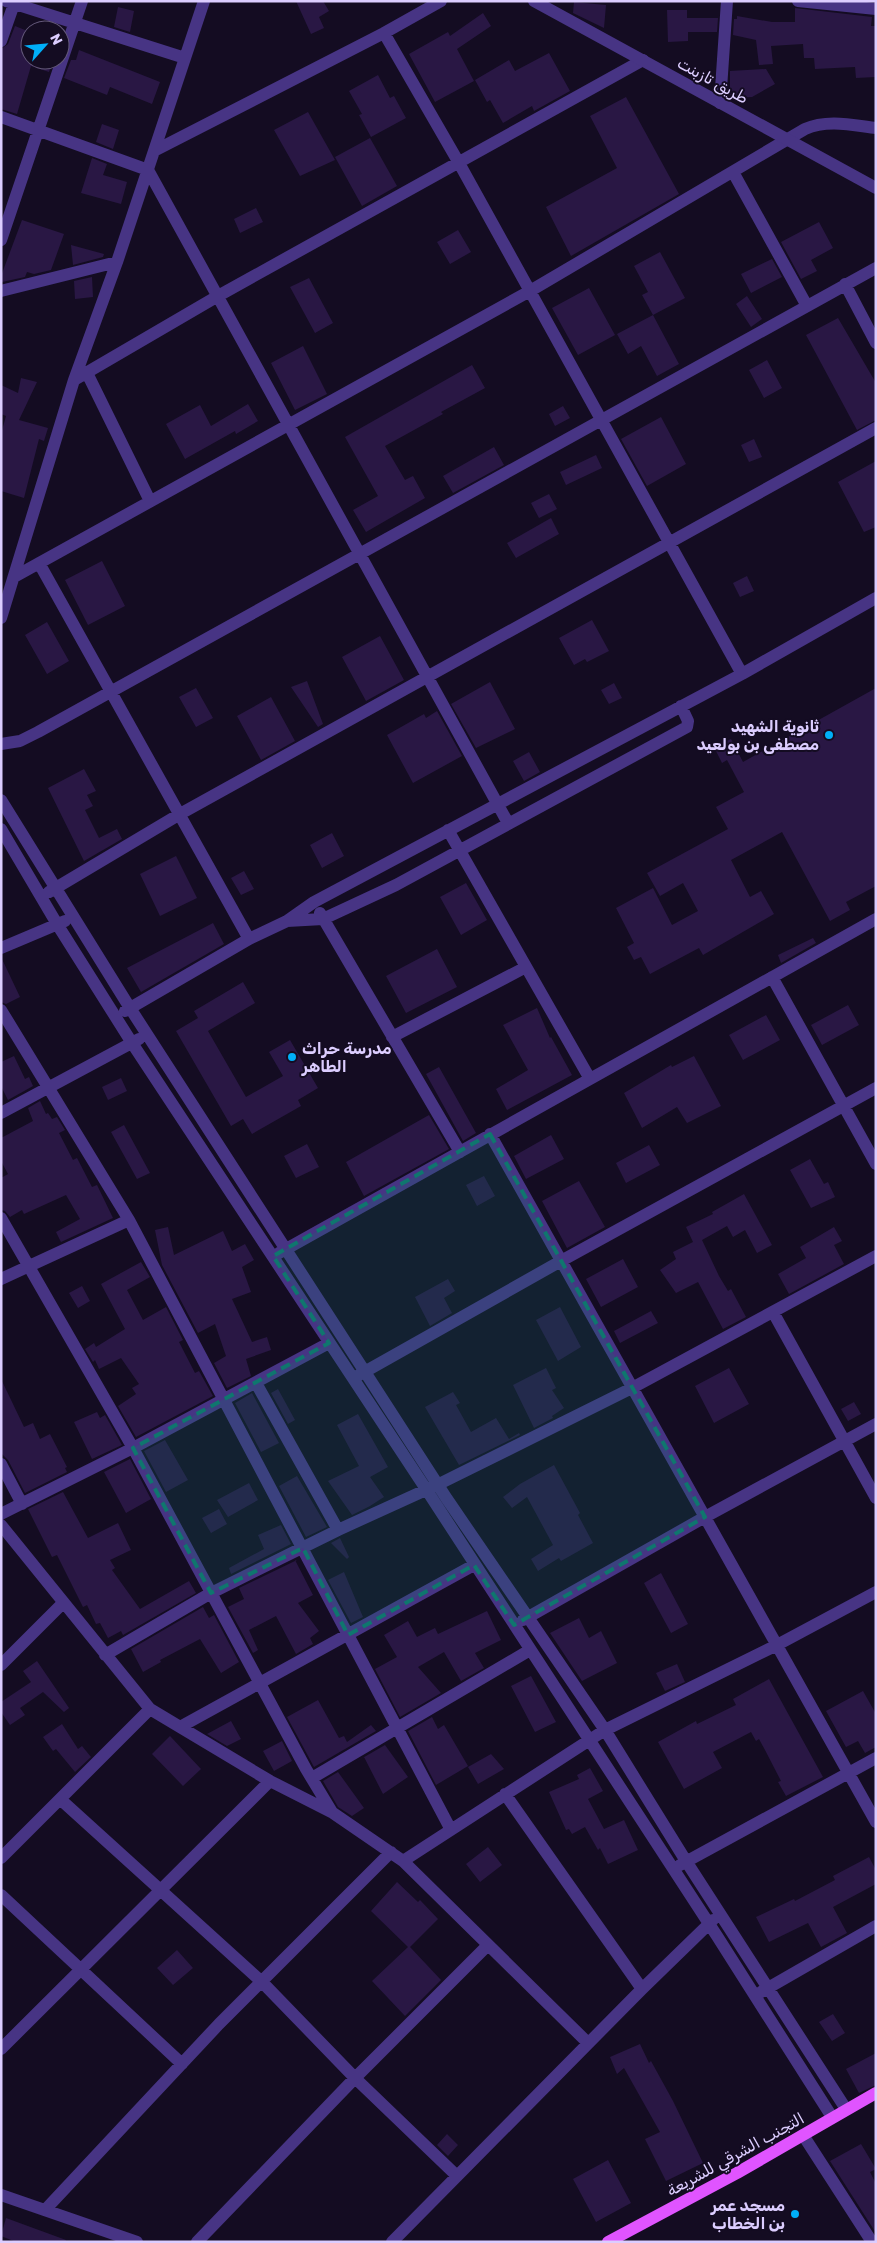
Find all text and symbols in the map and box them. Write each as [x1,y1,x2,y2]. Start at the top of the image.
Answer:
north arrow [20,20,70,70]
text: N [46,31,66,48]
street label: طريق تازبنت [674,53,751,109]
place label: ثانوية الشهيد مصطفى بن بولعيد [696,717,819,754]
marker: ثانوية الشهيد مصطفى بن بولعيد [823,729,835,741]
place label: مدرسة حراث الطاهر [301,1039,391,1076]
marker: مدرسة حراث الطاهر [286,1051,298,1063]
street label: التجنب الشرقي للشريعة [663,2109,809,2203]
place label: مسجد عمر بن الخطاب [710,2196,785,2233]
marker: مسجد عمر بن الخطاب [789,2208,801,2220]

